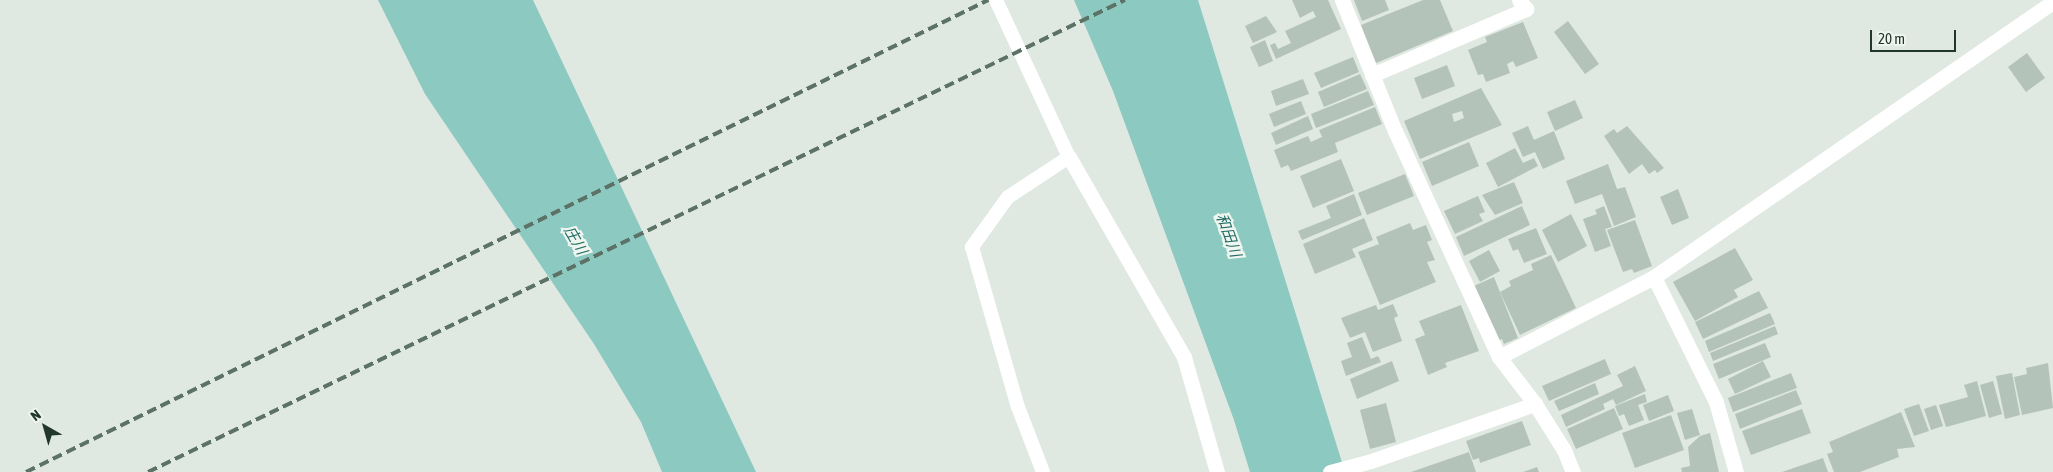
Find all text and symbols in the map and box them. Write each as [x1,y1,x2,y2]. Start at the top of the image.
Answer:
scale bar [1873,20,1959,52]
text: 20 m [1878,30,1905,47]
water label: 和田川 [1213,211,1245,259]
water label: 庄川 [561,223,591,257]
north arrow [20,402,70,452]
text: N [28,406,44,424]

